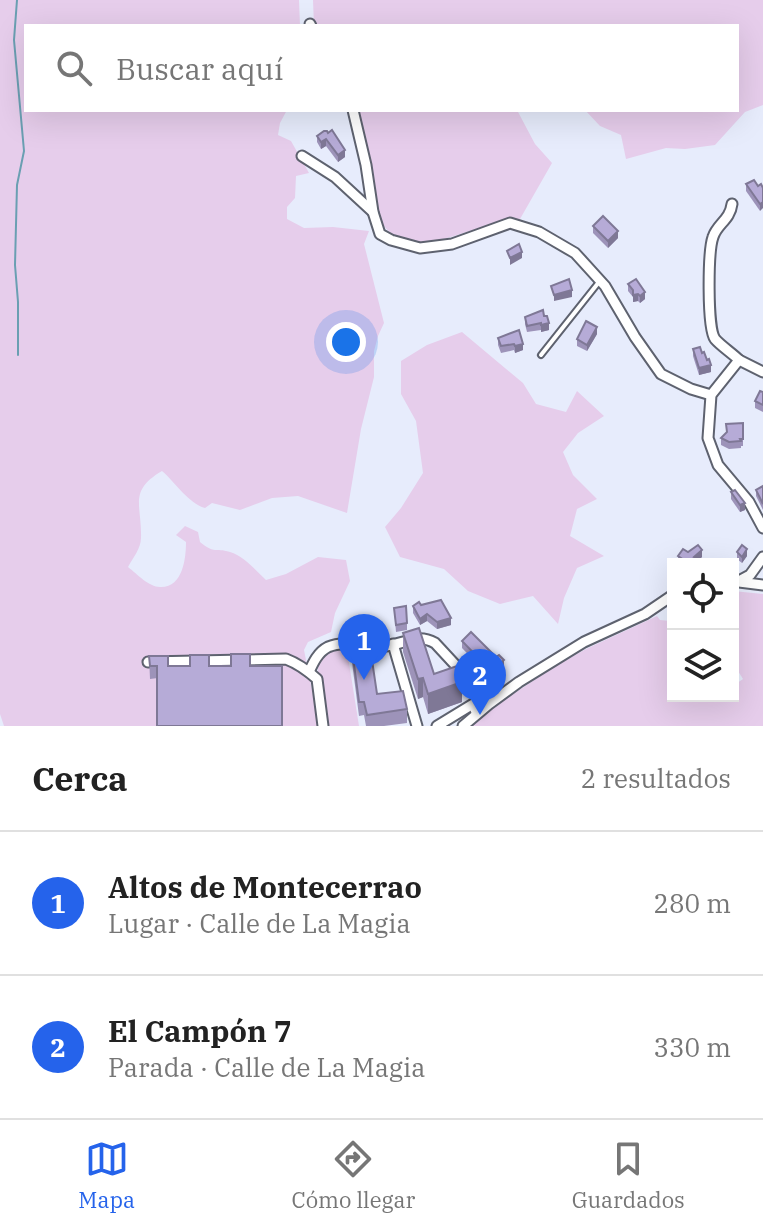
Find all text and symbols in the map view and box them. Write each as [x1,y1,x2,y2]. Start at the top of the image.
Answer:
search box [24,24,739,112]
icon: search [52,46,96,90]
text: Buscar aquí [116,49,283,88]
your location [326,322,366,362]
map controls [667,558,739,702]
button: locate [667,558,739,630]
pin: 1 [338,614,390,680]
button: layers [667,630,739,702]
pin: 2 [454,649,506,715]
text: Cerca [32,756,128,800]
text: 2 resultados [581,761,731,795]
text: Altos de Montecerrao [108,867,422,906]
text: 1 [50,886,66,920]
text: 280 m [653,886,731,920]
text: Lugar · Calle de La Magia [108,906,411,940]
text: El Campón 7 [108,1011,292,1050]
text: 2 [50,1030,66,1064]
text: 330 m [653,1030,731,1064]
text: Parada · Calle de La Magia [108,1050,425,1084]
tab: Mapa [78,1137,135,1214]
tab: Cómo llegar [292,1137,415,1214]
tab: Guardados [572,1137,685,1214]

